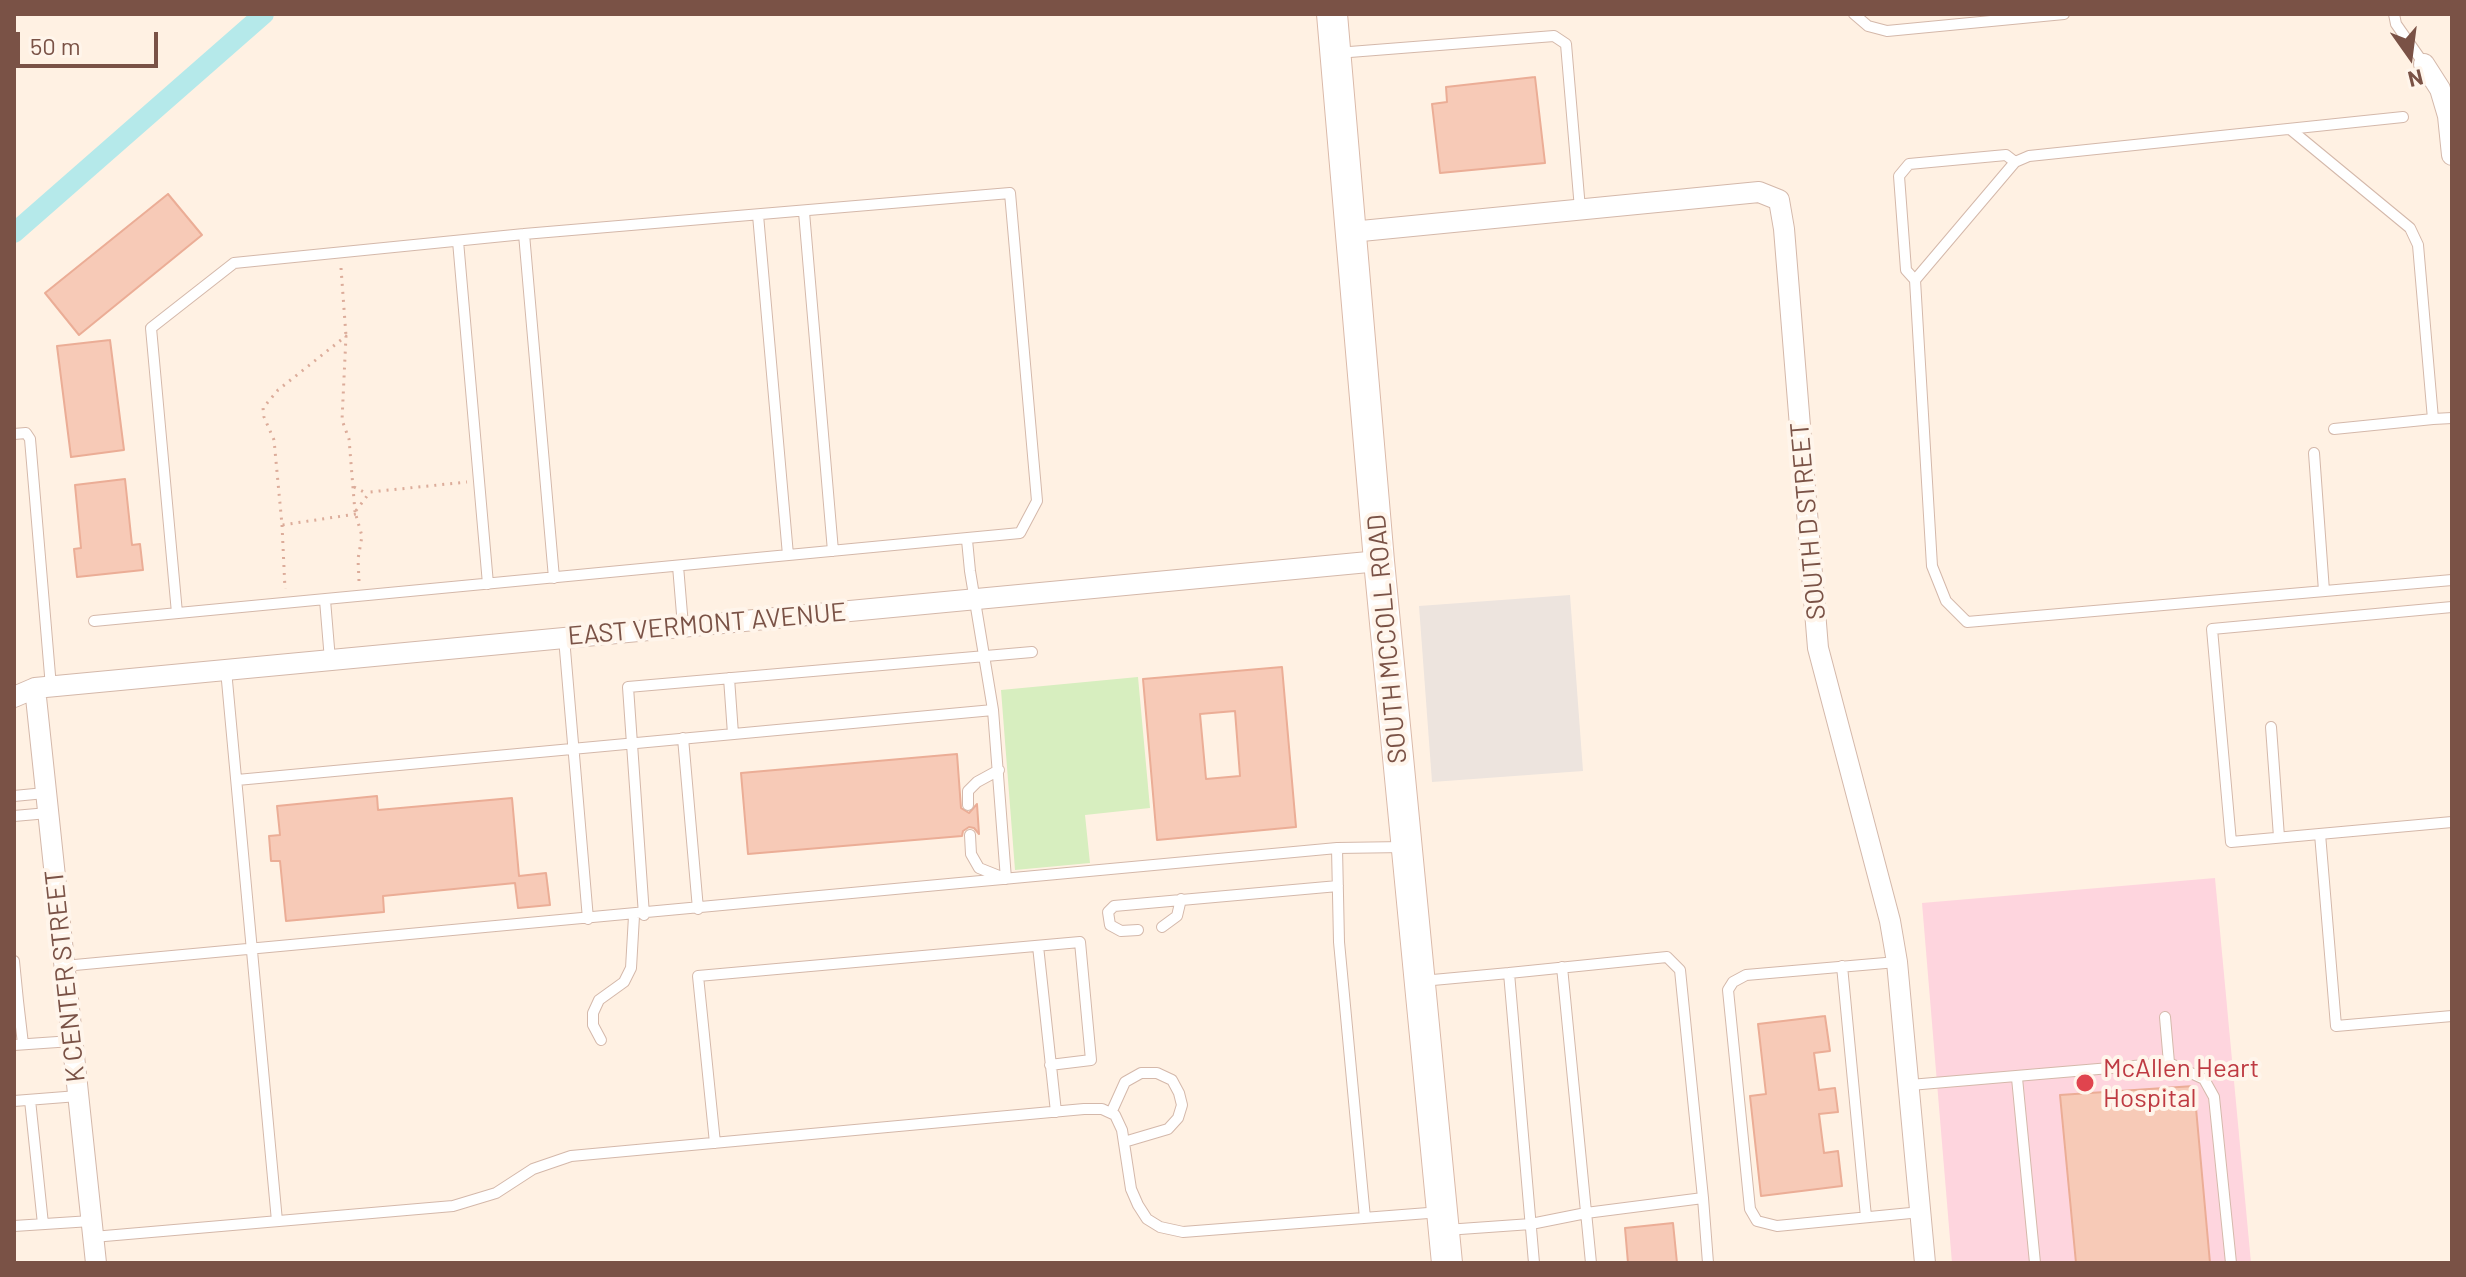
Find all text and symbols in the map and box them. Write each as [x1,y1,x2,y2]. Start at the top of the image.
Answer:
scale bar [20,16,162,66]
north arrow [2370,16,2450,96]
text: 50 m [30,31,81,60]
text: N [2406,65,2426,94]
street label: SOUTH D STREET [1784,421,1832,621]
street label: SOUTH MCCOLL ROAD [1361,513,1413,765]
street label: EAST VERMONT AVENUE [566,596,848,652]
street label: K CENTER STREET [38,868,92,1084]
place label: McAllen Heart Hospital [2103,1052,2259,1114]
marker: McAllen Heart Hospital [2074,1072,2096,1094]

